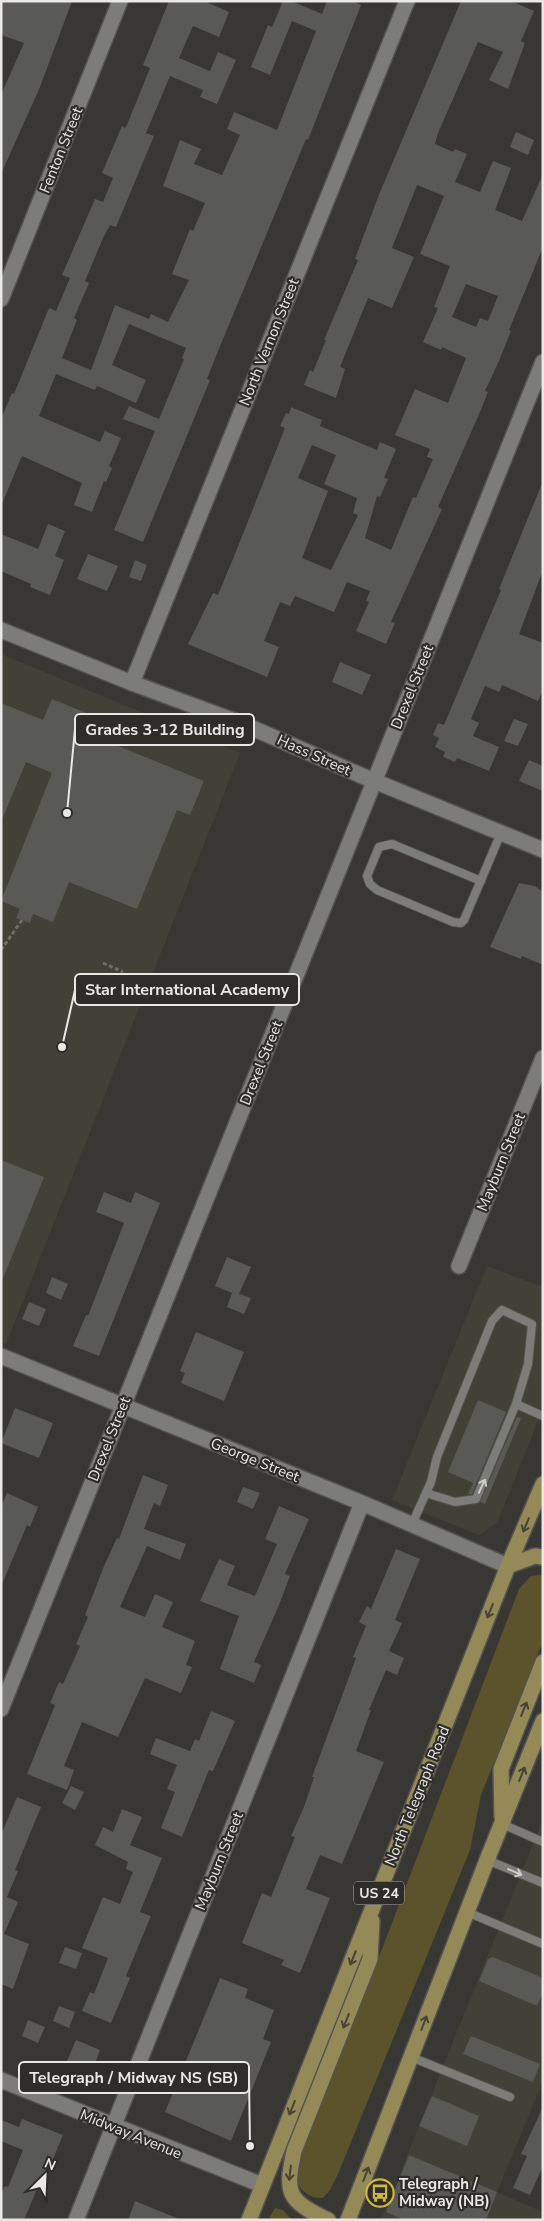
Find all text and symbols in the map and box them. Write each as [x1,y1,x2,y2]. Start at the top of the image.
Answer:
street label: Fenton Street [35,103,88,196]
street label: North Vernon Street [234,275,304,409]
street label: Drexel Street [386,641,438,732]
callout: Grades 3-12 Building [75,714,254,745]
text: Grades 3-12 Building [85,719,245,741]
street label: Hass Street [274,730,355,780]
callout: Star International Academy [75,974,299,1005]
text: Star International Academy [85,979,290,1001]
street label: Drexel Street [235,1017,287,1108]
street label: Mayburn Street [472,1109,530,1214]
street label: Drexel Street [83,1393,135,1484]
street label: George Street [208,1433,303,1487]
one-way arrow [477,1479,487,1494]
one-way arrow [520,1517,530,1532]
one-way arrow [485,1603,495,1618]
one-way arrow [520,1702,529,1717]
street label: North Telegraph Road [380,1723,454,1869]
one-way arrow [518,1767,527,1782]
street label: Mayburn Street [190,1808,248,1913]
one-way arrow [507,1867,522,1877]
road number: US 24 [354,1882,404,1905]
one-way arrow [348,1949,357,1965]
one-way arrow [341,2013,350,2028]
one-way arrow [420,2015,429,2031]
callout: Telegraph / Midway NS (SB) [19,2062,249,2093]
text: Telegraph / Midway NS (SB) [29,2067,239,2089]
one-way arrow [287,2100,297,2115]
street label: Midway Avenue [77,2104,185,2164]
north arrow [20,2151,70,2201]
text: N [41,2154,59,2175]
one-way arrow [285,2165,295,2181]
one-way arrow [361,2167,371,2182]
place label: Telegraph / Midway (NB) [399,2174,490,2211]
bus stop icon: Telegraph / Midway (NB) [365,2178,395,2208]

